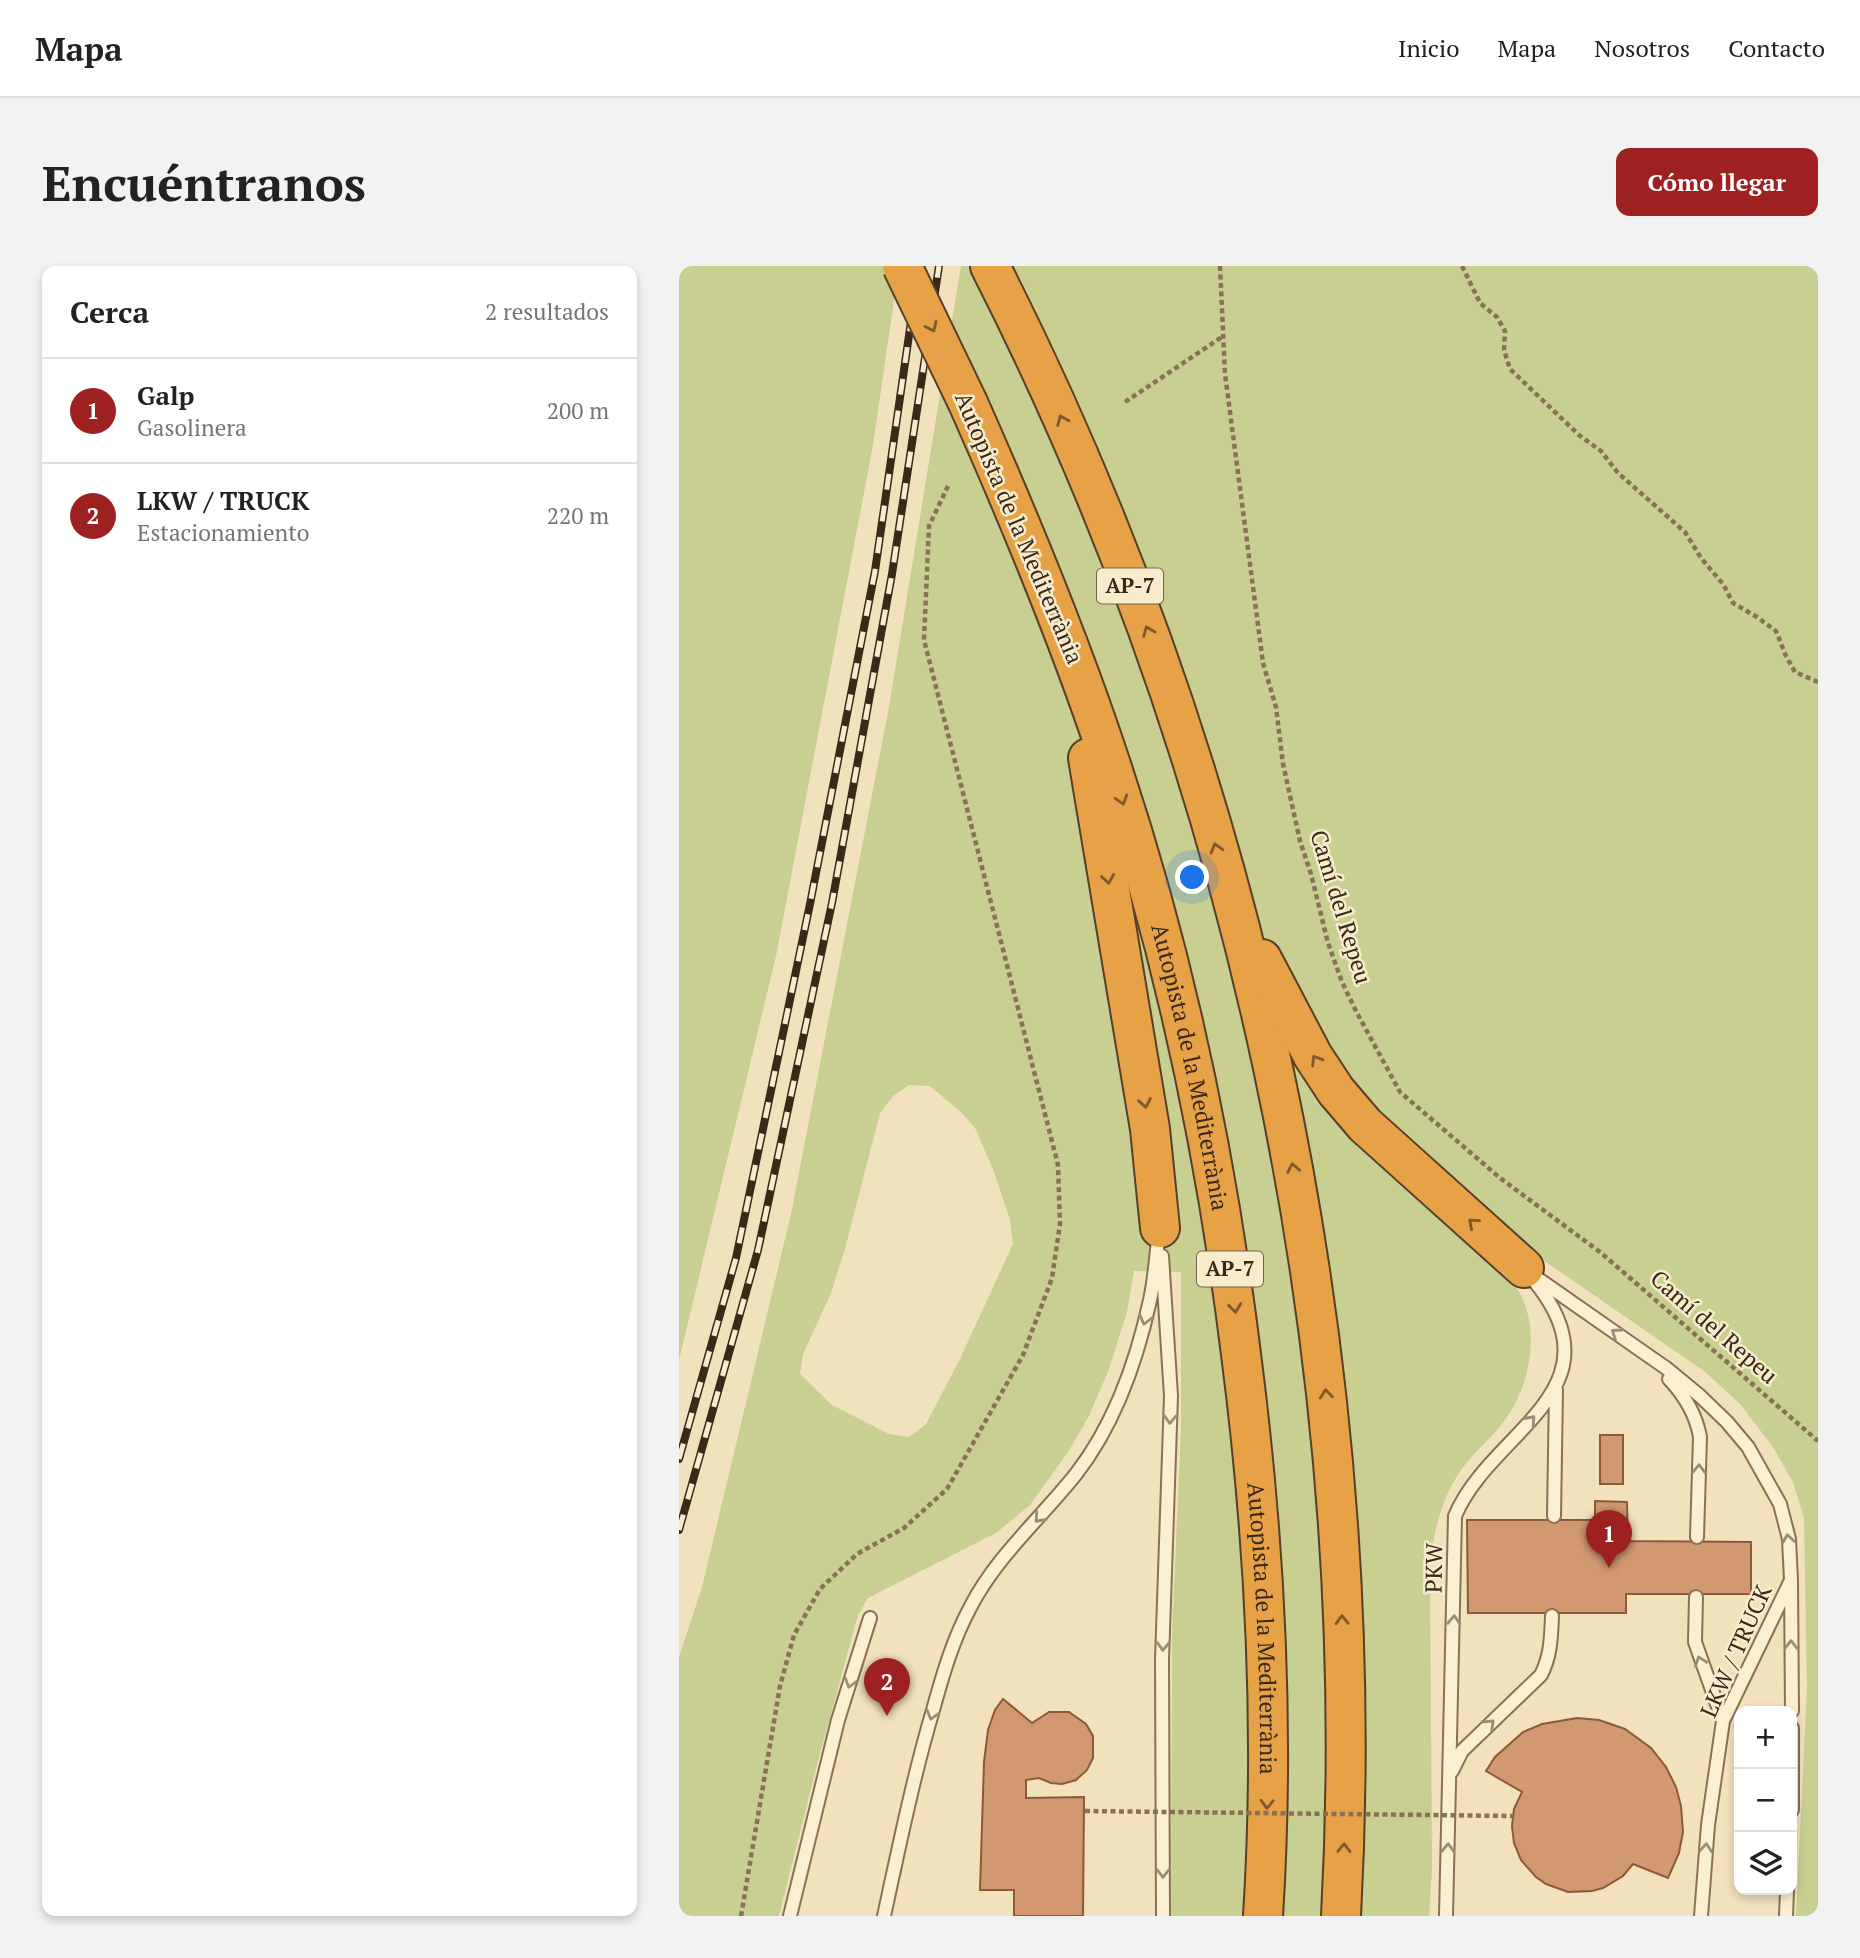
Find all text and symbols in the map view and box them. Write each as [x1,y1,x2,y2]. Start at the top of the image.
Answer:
text: Mapa [35,27,123,70]
text: Inicio [1398,32,1460,64]
text: Mapa [1498,32,1556,64]
text: Nosotros [1594,32,1690,64]
text: Contacto [1728,32,1825,64]
button: Cómo llegar [1616,148,1818,216]
text: Encuéntranos [42,150,366,215]
text: Cerca [70,292,149,332]
text: 2 resultados [485,296,609,327]
one-way arrow [924,320,938,332]
text: Galp [137,378,194,412]
street label: Autopista de la Mediterrània [948,387,1091,669]
text: 1 [87,395,100,426]
text: 200 m [547,395,609,426]
text: Gasolinera [137,412,247,443]
one-way arrow [1056,415,1070,428]
text: LKW / TRUCK [137,483,310,517]
text: 2 [87,500,100,531]
text: 220 m [547,500,609,531]
text: Estacionamiento [137,517,309,548]
road number: AP-7 [1097,568,1163,604]
one-way arrow [1142,626,1156,638]
one-way arrow [1113,794,1128,806]
street label: Camí del Repeu [1303,826,1380,988]
one-way arrow [1210,842,1225,854]
your location [1175,860,1209,894]
one-way arrow [1100,873,1115,885]
street label: Autopista de la Mediterrània [1144,920,1236,1213]
one-way arrow [1311,1055,1324,1068]
one-way arrow [1137,1097,1152,1109]
one-way arrow [1286,1162,1301,1174]
one-way arrow [1468,1219,1481,1232]
road number: AP-7 [1197,1252,1263,1286]
street label: Camí del Repeu [1644,1263,1785,1391]
one-way arrow [1228,1302,1243,1314]
one-way arrow [1139,1313,1153,1325]
one-way arrow [1611,1329,1624,1341]
one-way arrow [1318,1388,1333,1399]
one-way arrow [1163,1413,1178,1424]
one-way arrow [1523,1415,1536,1428]
one-way arrow [1691,1463,1707,1474]
street label: Autopista de la Mediterrània [1240,1481,1284,1775]
one-way arrow [1035,1510,1047,1523]
pin: 1 [1586,1510,1632,1568]
one-way arrow [1781,1533,1796,1545]
street label: PKW [1418,1542,1449,1593]
street label: LKW / TRUCK [1692,1579,1779,1722]
one-way arrow [1335,1615,1350,1626]
one-way arrow [1447,1615,1462,1626]
one-way arrow [1783,1640,1799,1650]
one-way arrow [1155,1641,1171,1652]
one-way arrow [1695,1655,1709,1667]
pin: 2 [864,1658,910,1716]
one-way arrow [843,1677,858,1689]
map controls [1734,1706,1797,1895]
button: + [1734,1706,1797,1769]
one-way arrow [925,1708,940,1720]
one-way arrow [1482,1720,1495,1732]
button: − [1734,1769,1797,1832]
one-way arrow [1259,1798,1274,1809]
button: layers [1734,1832,1797,1895]
one-way arrow [1336,1842,1351,1853]
one-way arrow [1440,1842,1455,1853]
one-way arrow [1698,1842,1713,1853]
one-way arrow [1155,1869,1171,1879]

